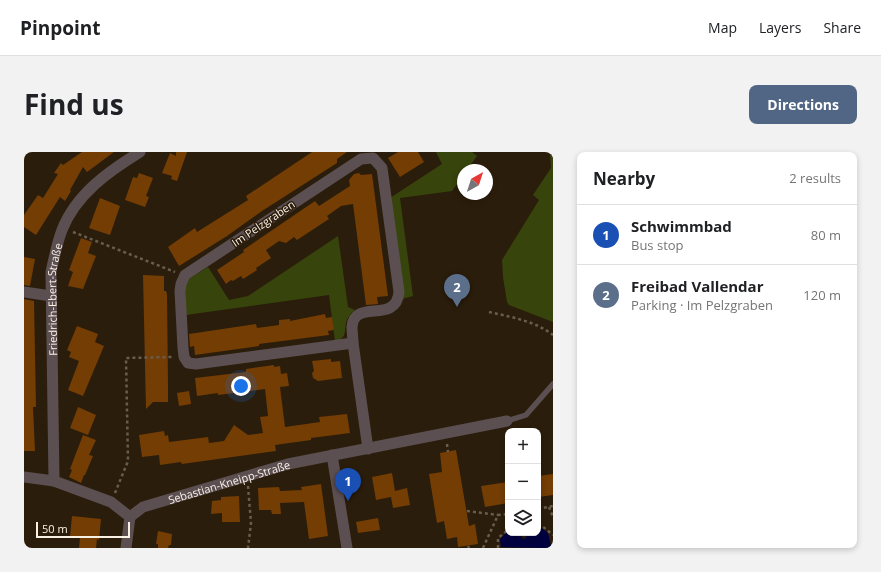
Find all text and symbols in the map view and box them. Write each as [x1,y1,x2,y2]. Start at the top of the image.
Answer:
text: Pinpoint [20,15,101,41]
text: Map [708,18,737,37]
text: Layers [759,18,801,37]
text: Share [823,18,861,37]
text: Find us [24,85,124,123]
button: Directions [749,85,857,124]
north arrow [457,164,493,200]
text: Nearby [593,167,655,190]
text: 2 results [789,169,841,187]
street label: Im Pelzgraben [229,196,297,250]
text: Schwimmbad [631,216,732,236]
text: 1 [602,226,610,244]
text: 80 m [811,226,841,244]
text: Bus stop [631,236,684,254]
street label: Friedrich-Ebert-Straße [43,241,65,356]
pin: 2 [444,274,470,307]
text: Freibad Vallendar [631,276,763,296]
text: 2 [602,286,610,304]
text: 120 m [803,286,841,304]
text: Parking · Im Pelzgraben [631,296,773,314]
your location [231,376,251,396]
map controls [505,428,541,536]
button: + [505,428,541,464]
street label: Sebastian-Kneipp-Straße [166,456,292,507]
button: − [505,464,541,500]
pin: 1 [335,468,361,501]
button: layers [505,500,541,536]
scale bar [36,520,130,539]
text: 50 m [42,521,68,536]

